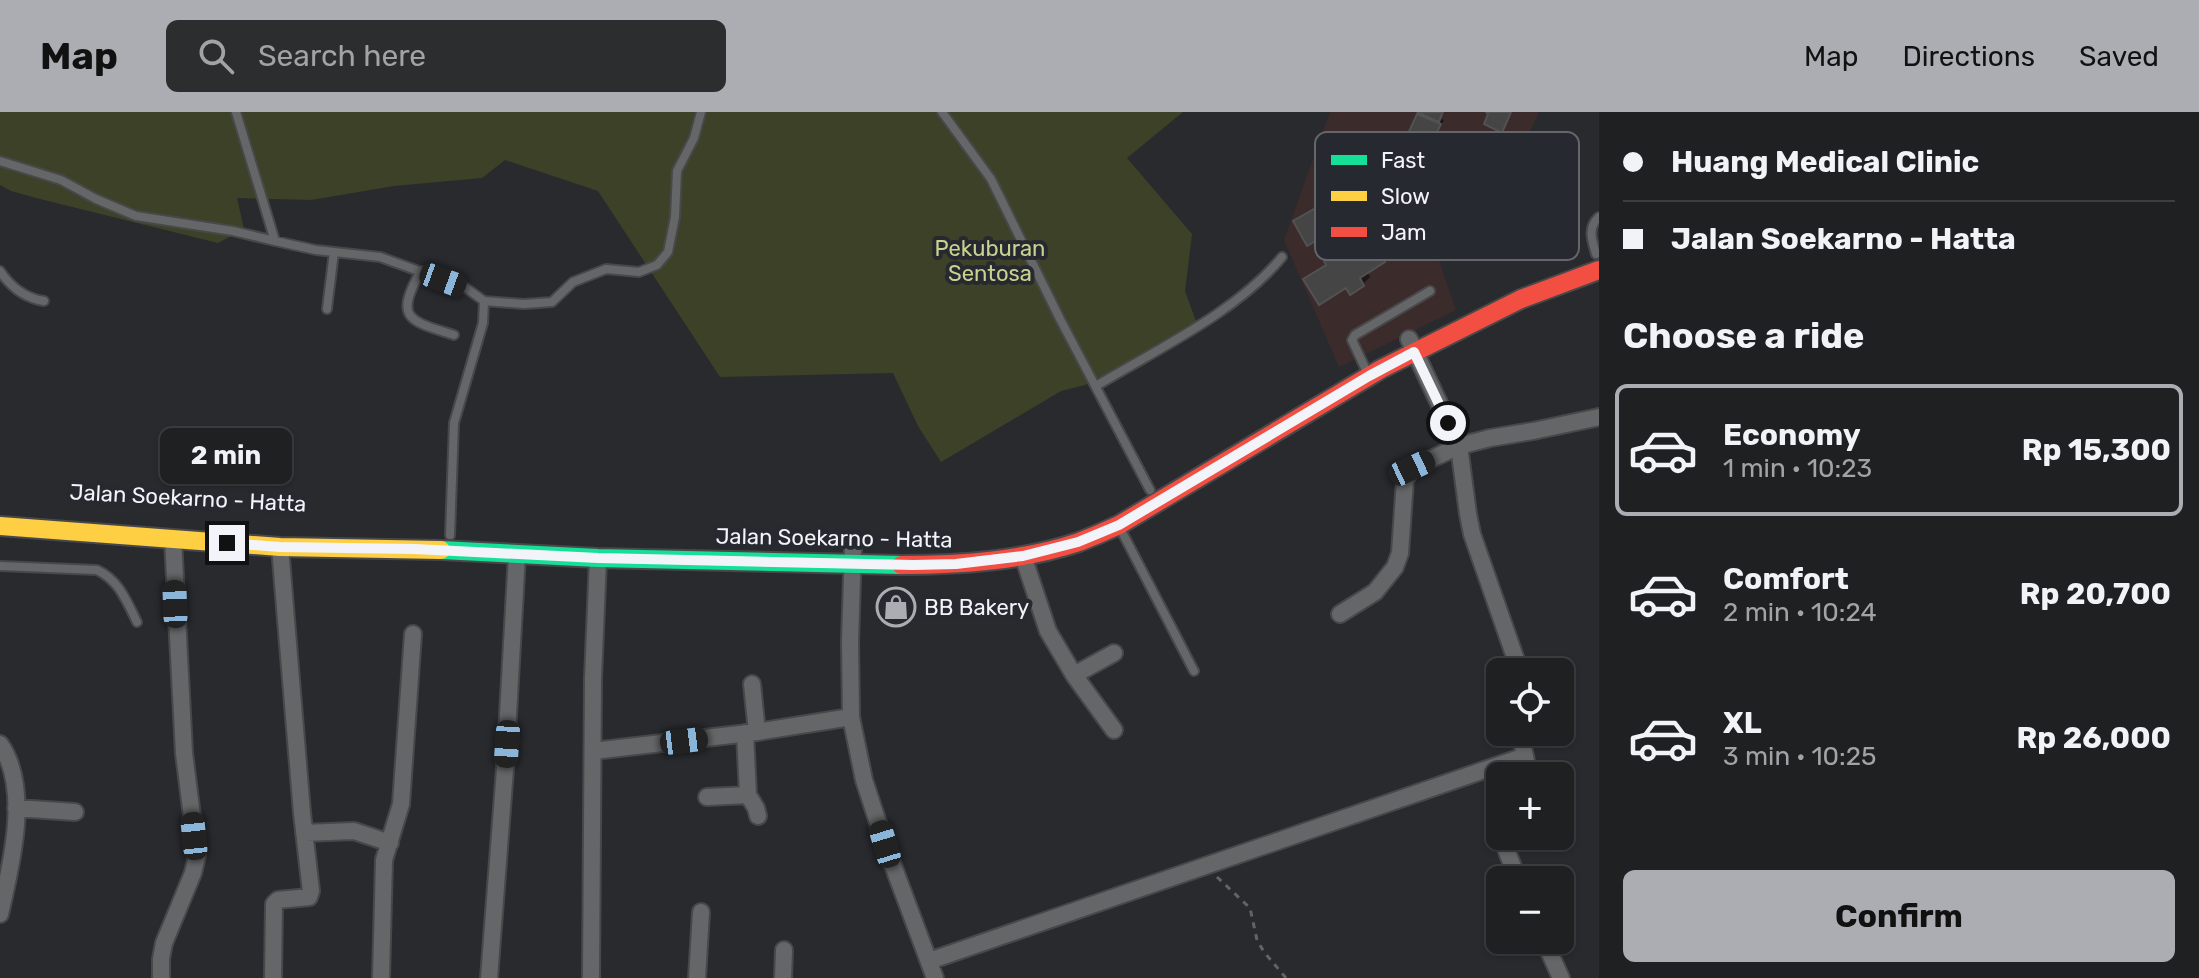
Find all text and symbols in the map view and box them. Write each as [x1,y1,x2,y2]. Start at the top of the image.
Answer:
search box [166,20,726,92]
text: Map [40,33,118,79]
icon: search [194,34,238,78]
text: Search here [258,38,426,74]
text: Map [1804,40,1858,73]
text: Directions [1902,40,2035,73]
text: Saved [2079,40,2159,73]
legend [1315,132,1579,260]
text: Huang Medical Clinic [1671,144,1979,180]
text: Fast [1381,147,1426,174]
text: Slow [1381,183,1430,210]
text: Jam [1381,219,1427,246]
text: Jalan Soekarno - Hatta [1671,221,2016,257]
park label: Pekuburan Sentosa [935,235,1045,287]
car [416,261,470,299]
text: Choose a ride [1623,314,1864,357]
route start [1430,405,1466,441]
icon: car [1627,414,1699,486]
text: Economy [1723,417,1861,453]
callout: 2 min [161,427,293,483]
text: Rp 15,300 [2022,432,2171,468]
text: 2 min [191,440,261,471]
car [1385,447,1439,489]
text: 1 min · 10:23 [1723,453,1872,484]
street label: Jalan Soekarno - Hatta [69,478,307,518]
street label: Jalan Soekarno - Hatta [715,522,953,554]
route end [209,525,245,561]
icon: car [1627,558,1699,630]
text: Comfort [1723,561,1849,597]
text: Rp 20,700 [2020,576,2171,612]
car [162,580,188,628]
shop icon: BB Bakery [875,586,917,628]
place label: BB Bakery [924,594,1029,621]
text: 2 min · 10:24 [1723,597,1877,628]
map controls [1486,658,1574,954]
button: locate [1486,658,1574,746]
icon: car [1627,702,1699,774]
text: XL [1723,705,1762,741]
car [493,719,521,769]
text: Rp 26,000 [2017,720,2171,756]
car [659,726,709,756]
text: 3 min · 10:25 [1723,741,1876,772]
button: + [1486,762,1574,850]
car [180,811,208,861]
car [867,818,903,870]
button: − [1486,866,1574,954]
button: Confirm [1623,870,2175,962]

